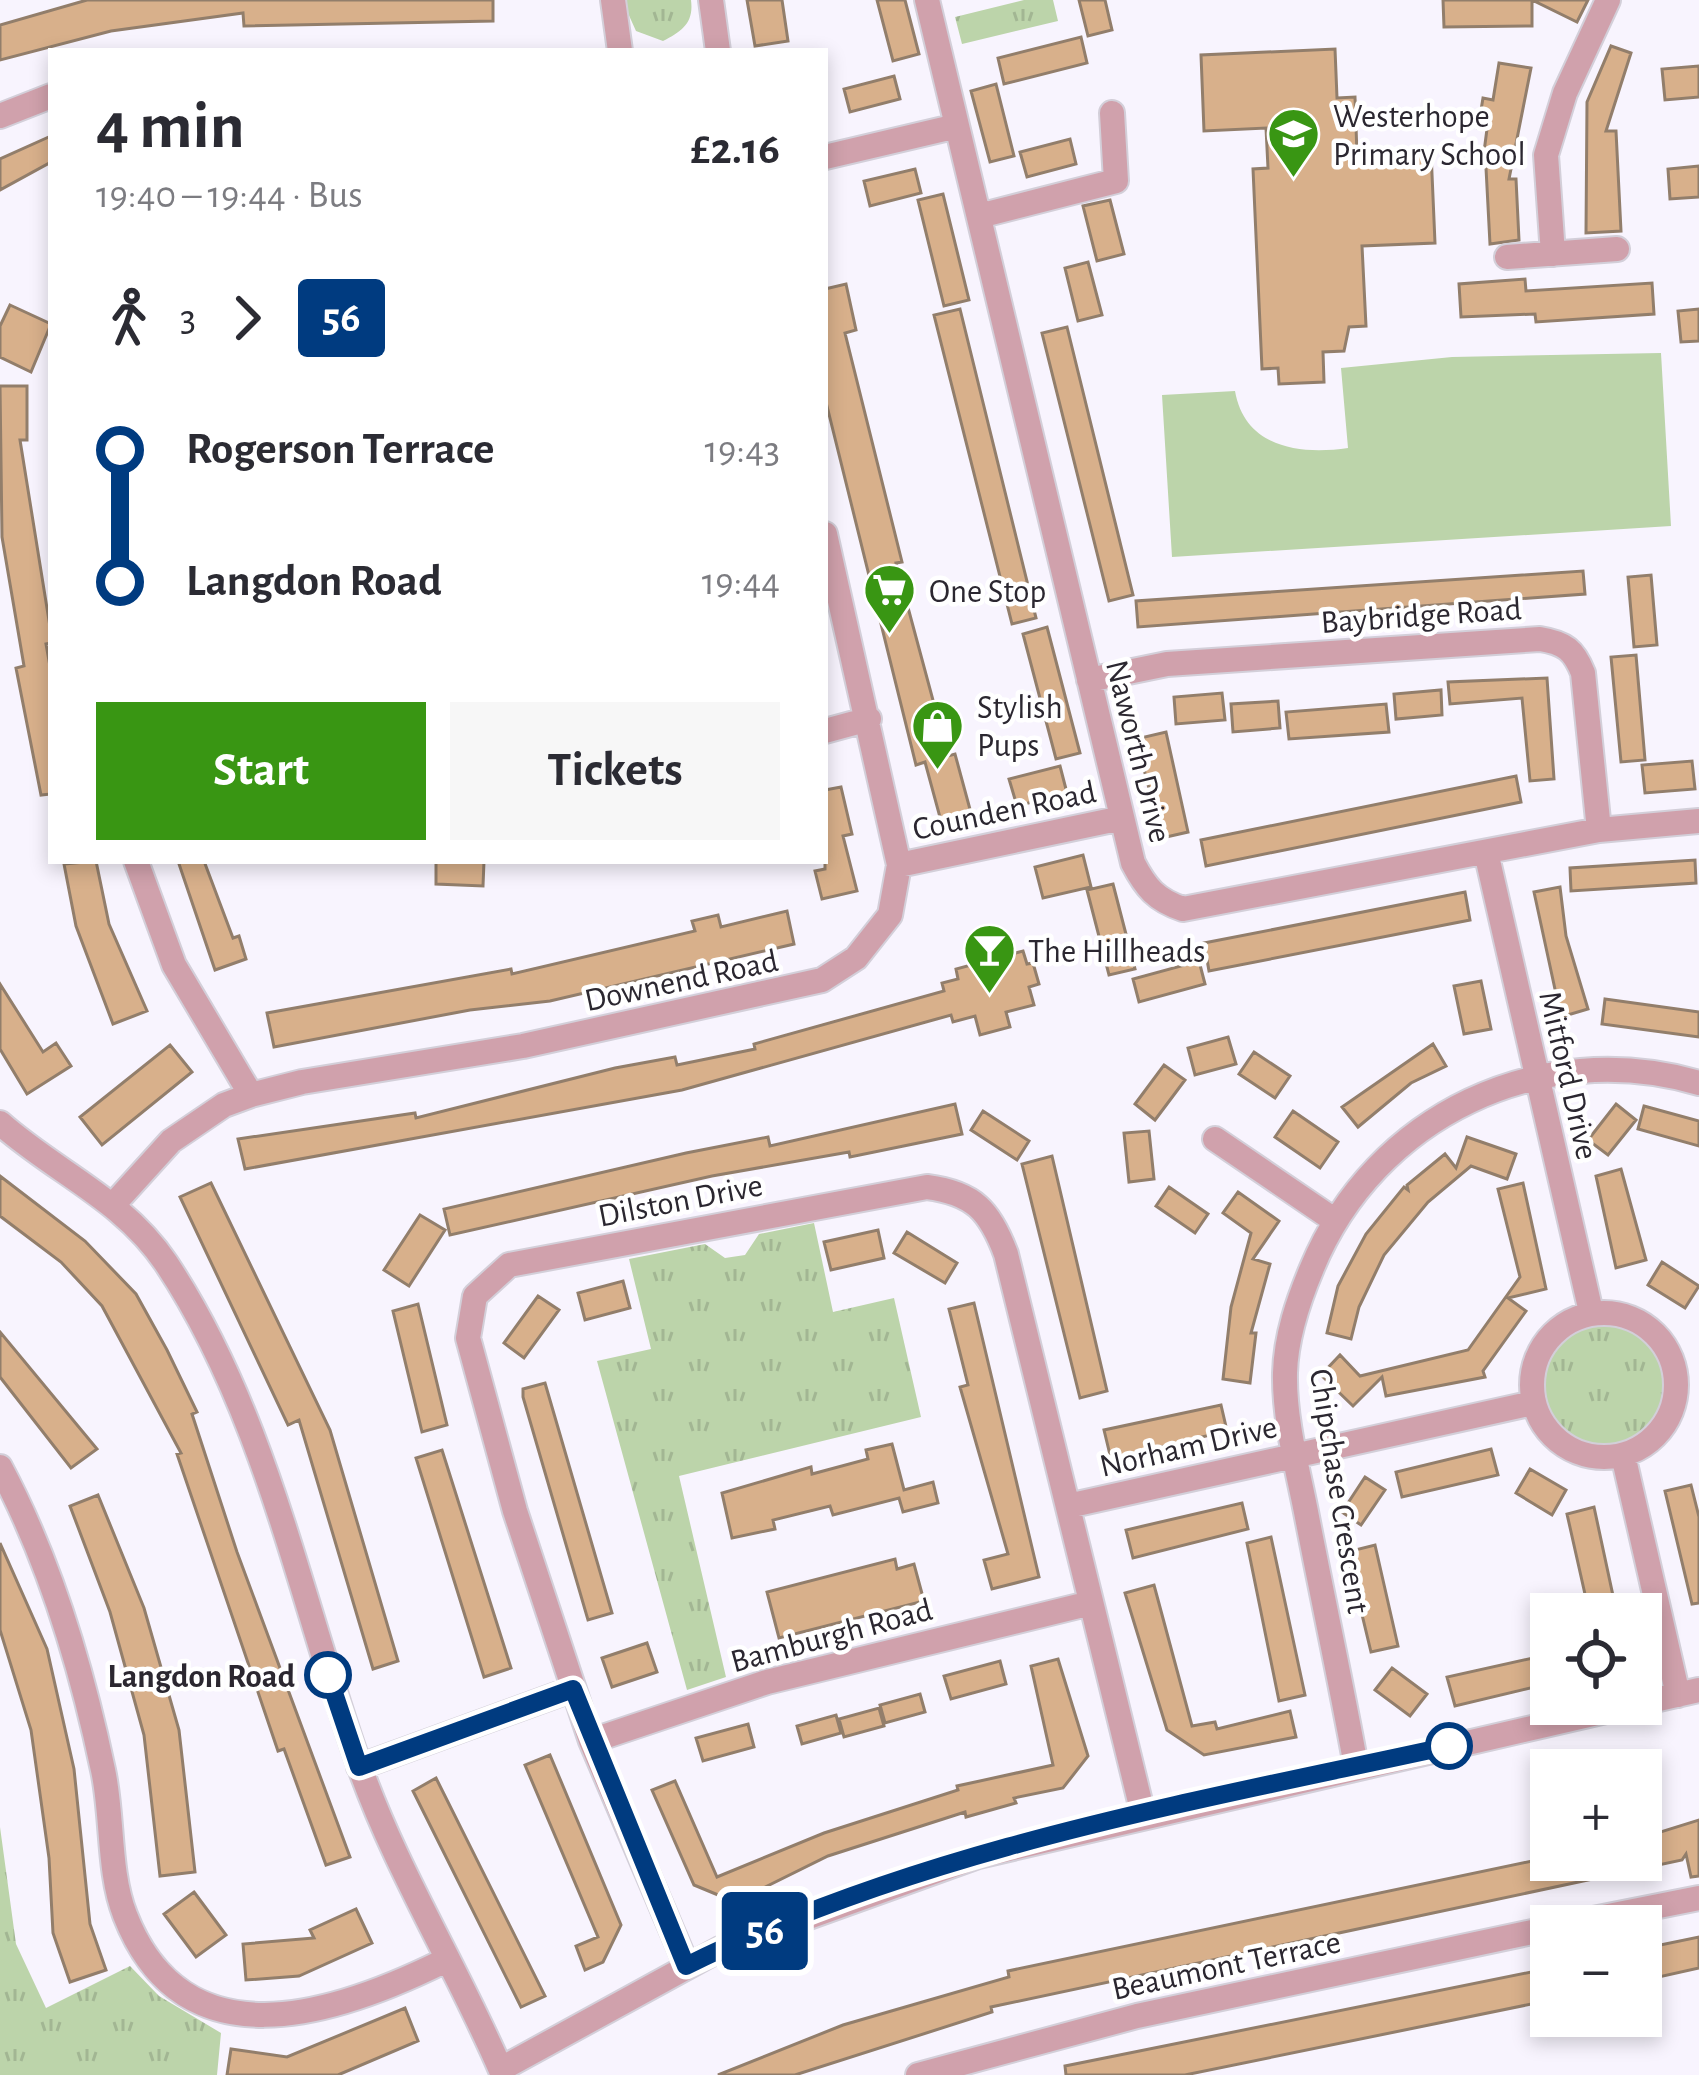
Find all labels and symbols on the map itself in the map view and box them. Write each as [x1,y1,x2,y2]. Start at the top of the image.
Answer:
place label: Westerhope Primary School [1333,101,1526,172]
school or university icon: Westerhope Primary School [1266,106,1322,180]
supermarket icon: One Stop [862,562,918,636]
place label: One Stop [929,576,1046,609]
street label: Baybridge Road [1320,593,1523,640]
street label: Naworth Drive [1099,657,1176,846]
place label: Stylish Pups [977,692,1063,763]
shop icon: Stylish Pups [910,697,966,771]
street label: Counden Road [910,776,1099,847]
bar icon: The Hillheads [961,922,1017,996]
place label: The Hillheads [1028,936,1205,969]
street label: Downend Road [582,945,781,1018]
street label: Mitford Drive [1532,988,1603,1163]
street label: Dilston Drive [596,1169,765,1234]
street label: Chipchase Crescent [1303,1367,1374,1616]
street label: Norham Drive [1097,1411,1280,1484]
street label: Bamburgh Road [727,1594,936,1679]
marker: Langdon Road [306,1653,350,1697]
place label: Langdon Road [107,1661,295,1694]
unlabelled marker [1427,1724,1471,1768]
line badge: 56 [711,1892,819,1970]
street label: Beaumont Terrace [1109,1926,1344,2007]

